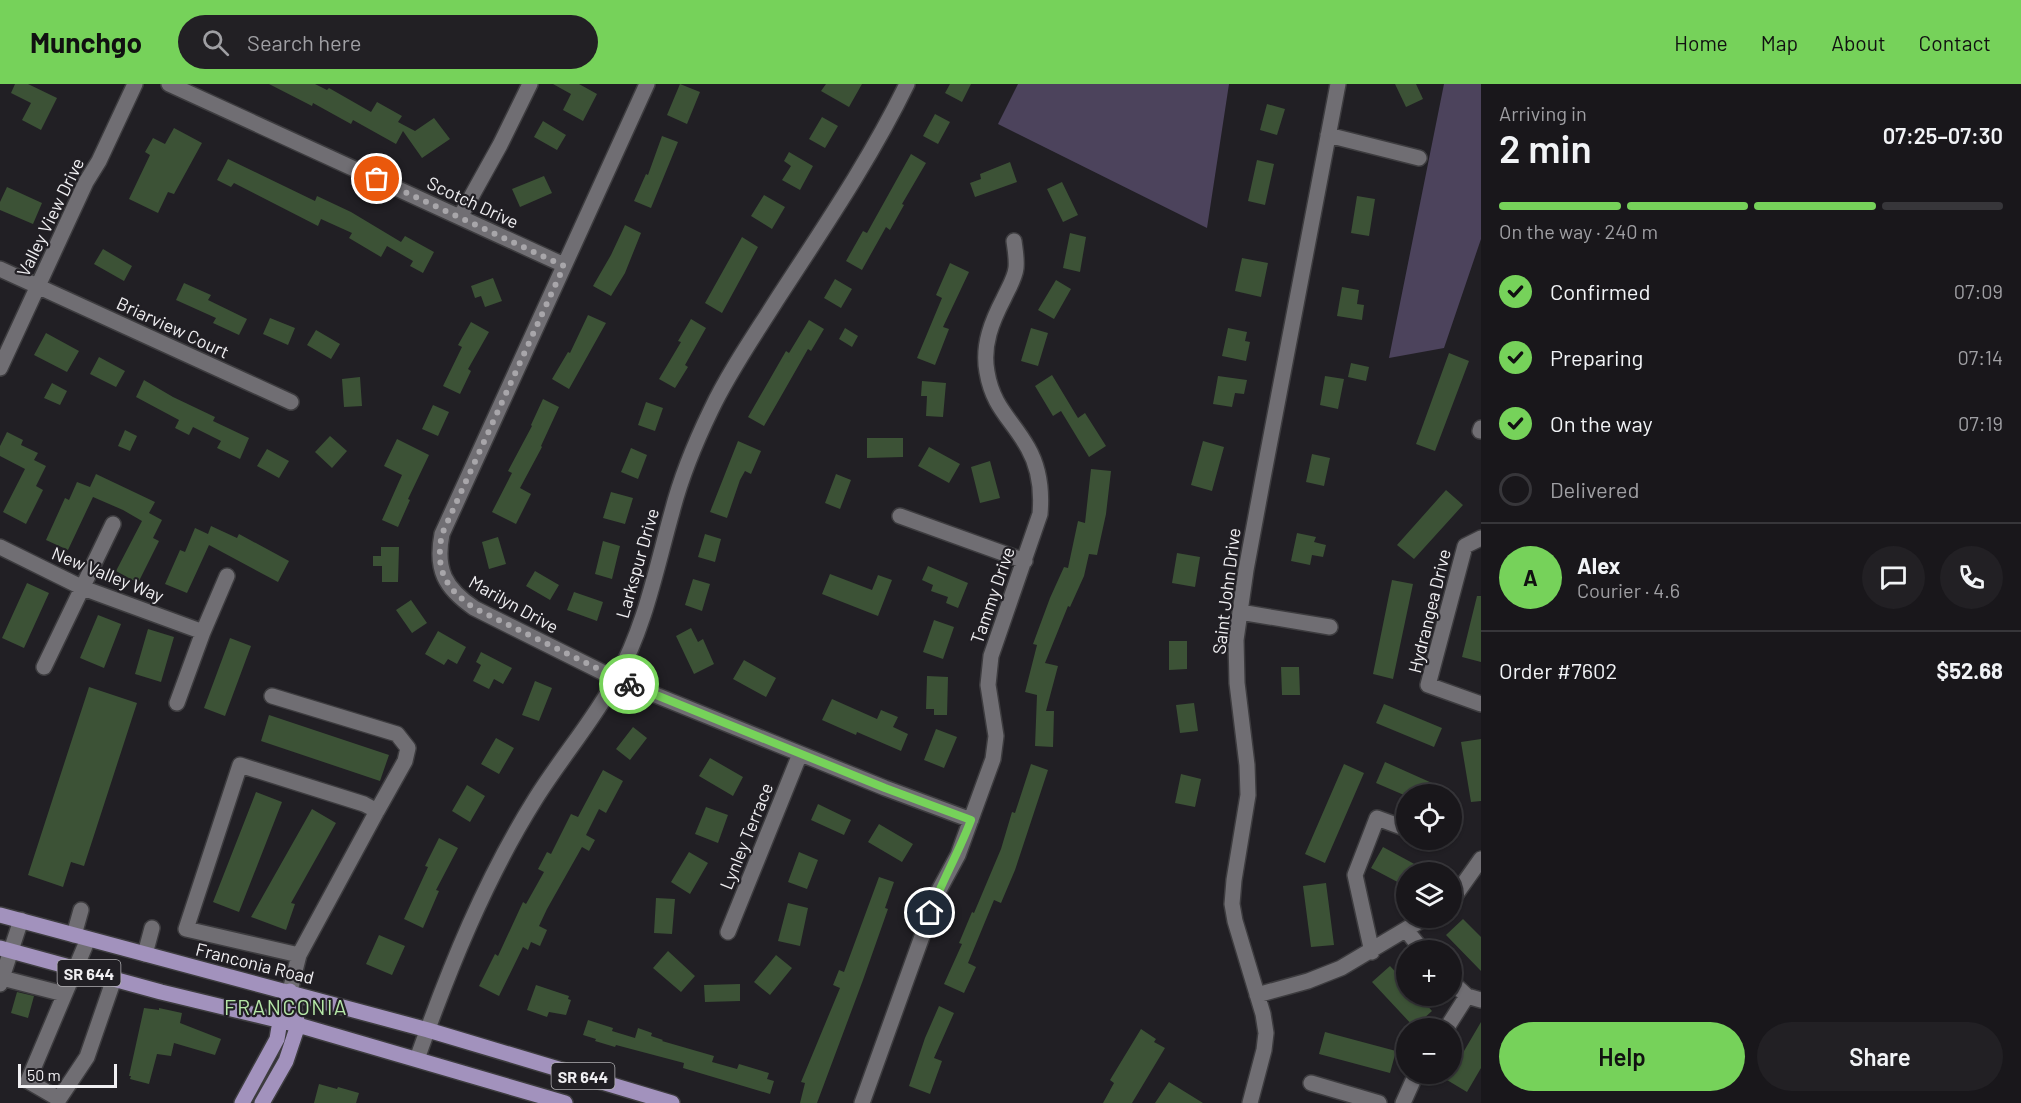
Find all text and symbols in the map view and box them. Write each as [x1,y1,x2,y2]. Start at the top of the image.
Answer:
search box [178,15,598,69]
text: Munchgo [30,25,142,59]
icon: search [199,26,232,59]
text: Search here [247,29,361,55]
text: Home [1674,30,1728,55]
text: Map [1761,30,1798,55]
text: About [1831,30,1886,55]
text: Contact [1919,30,1991,55]
text: Arriving in [1499,101,1587,125]
text: 07:25–07:30 [1883,122,2003,148]
text: 2 min [1499,124,1592,171]
pin [351,153,402,204]
street label: Valley View Drive [12,154,88,280]
icon: bag [360,162,393,195]
street label: Scotch Drive [424,171,522,233]
text: On the way · 240 m [1499,219,1658,243]
icon: check [1499,275,1532,308]
text: Confirmed [1550,278,1650,304]
text: 07:09 [1954,279,2003,303]
street label: Briarview Court [113,291,233,363]
icon: check [1499,341,1532,374]
text: Preparing [1550,344,1643,370]
text: 07:14 [1957,345,2003,369]
icon: check [1499,407,1532,440]
text: On the way [1550,410,1653,436]
text: 07:19 [1958,411,2003,435]
text: Delivered [1550,476,1639,502]
street label: Larkspur Drive [611,505,663,621]
street label: Saint John Drive [1207,526,1245,656]
street label: New Valley Way [49,542,167,606]
street label: Tammy Drive [965,544,1019,646]
button: chat [1862,546,1925,609]
button: phone [1940,546,2003,609]
street label: Hydrangea Drive [1403,547,1455,675]
text: Alex [1577,552,1620,578]
text: A [1523,564,1538,590]
street label: Marilyn Drive [465,570,563,638]
text: Courier · 4.6 [1577,578,1680,602]
courier [599,654,659,714]
text: Order #7602 [1499,657,1617,683]
text: $52.68 [1937,657,2003,683]
icon: bike [613,668,646,701]
street label: Lynley Terrace [715,779,777,893]
map controls [1396,784,1462,1084]
button: locate [1396,784,1462,850]
button: layers [1396,862,1462,928]
pin [904,887,955,938]
icon: home [913,896,946,929]
street label: Franconia Road [193,938,317,988]
button: + [1396,940,1462,1006]
road number: SR 644 [58,960,121,986]
district label: FRANCONIA [224,994,348,1019]
button: − [1396,1018,1462,1084]
button: Help [1499,1022,1745,1091]
button: Share [1757,1022,2003,1091]
scale bar [18,1061,117,1088]
road number: SR 644 [552,1063,614,1089]
text: 50 m [27,1065,61,1084]

